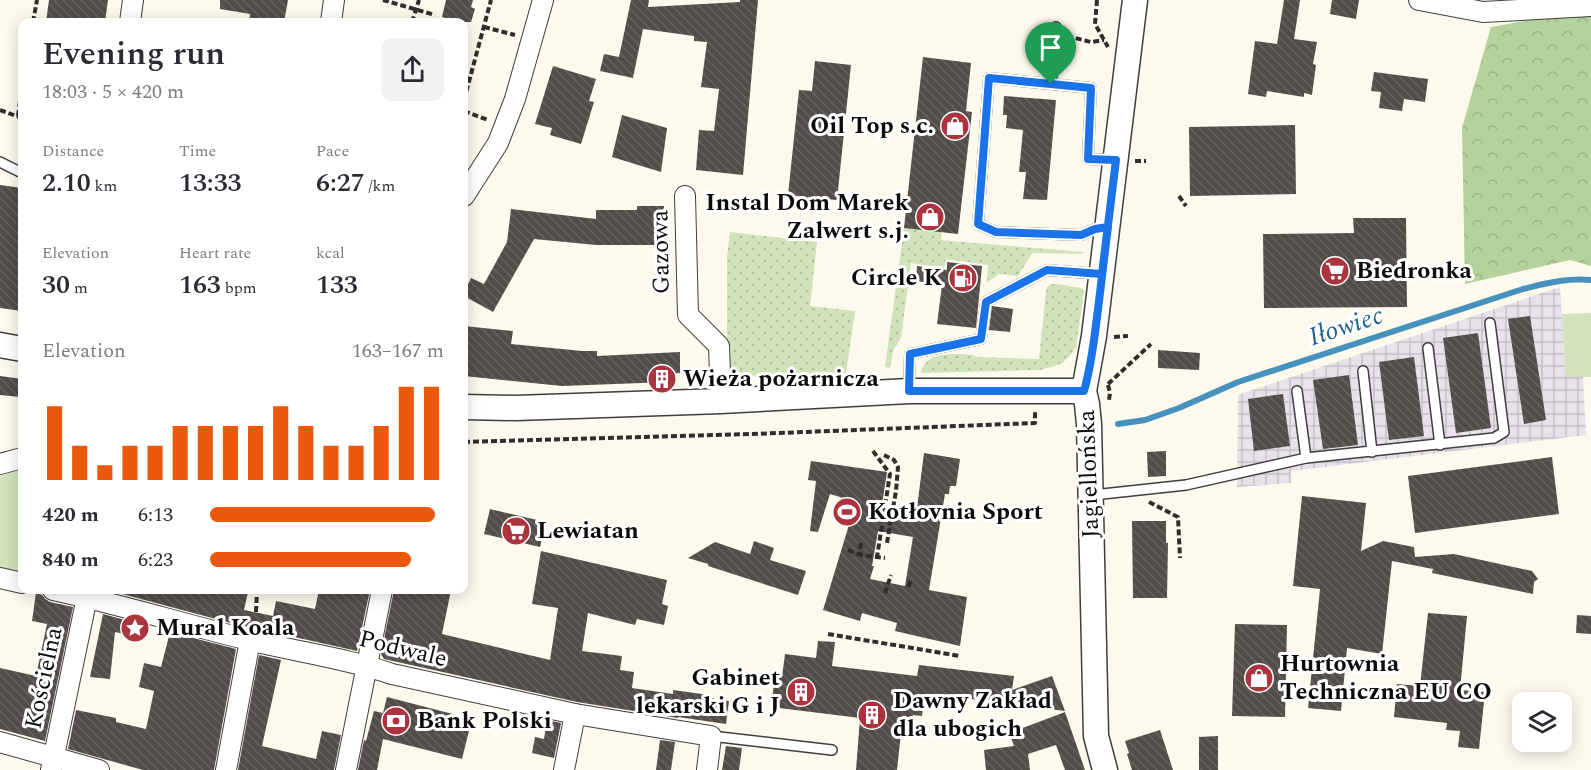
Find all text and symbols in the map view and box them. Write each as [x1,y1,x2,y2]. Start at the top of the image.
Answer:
pin [1025,22,1076,84]
text: Evening run [42,29,225,79]
icon: arrive [1034,31,1067,64]
button: share [381,38,444,101]
text: 18:03 · 5 × 420 m [42,77,184,107]
place label: Oil Top s.c. [810,108,934,144]
shop icon: Oil Top s.c. [939,110,971,142]
text: Distance [42,139,104,163]
text: Time [179,139,216,163]
text: Pace [316,139,349,163]
text: 2.10 [42,163,91,203]
text: 13:33 [179,163,242,203]
text: 6:27 [316,163,365,203]
text: km [91,174,117,198]
text: /km [365,174,395,198]
place label: Instal Dom Marek Zalwert s.j. [706,185,910,249]
shop icon: Instal Dom Marek Zalwert s.j. [914,201,946,233]
street label: Gazowa [642,209,680,294]
text: Elevation [42,241,109,265]
text: Heart rate [179,241,251,265]
text: kcal [316,241,345,265]
place label: Biedronka [1356,253,1473,289]
supermarket icon: Biedronka [1319,255,1351,287]
place label: Circle K [851,260,942,296]
fuel station icon: Circle K [947,262,979,294]
text: 30 [42,265,70,305]
text: 163 [179,265,221,305]
text: 133 [316,265,358,305]
text: m [70,276,88,300]
text: bpm [221,276,257,300]
water label: Iłowiec [1304,295,1388,357]
text: Elevation [42,336,126,366]
text: 163–167 m [352,336,444,366]
place label: Wieża pożarnicza [683,361,879,397]
building icon: Wieża pożarnicza [646,363,678,395]
street label: Jagiellońska [1069,409,1109,539]
place label: Kotłovnia Sport [868,494,1043,530]
sports icon: Kotłovnia Sport [831,496,863,528]
text: 420 m [42,500,99,530]
text: 6:13 [138,500,173,530]
place label: Lewiatan [537,513,639,549]
supermarket icon: Lewiatan [500,515,532,547]
text: 840 m [42,545,99,575]
text: 6:23 [138,545,173,575]
place label: Mural Koala [156,610,295,646]
place icon: Mural Koala [119,612,151,644]
street label: Podwale [355,621,451,677]
street label: Kościelna [16,623,72,732]
place label: Hurtownia Techniczna EU CO [1280,646,1492,710]
place label: Gabinet lekarski G i J [636,660,780,724]
shop icon: Hurtownia Techniczna EU CO [1243,662,1275,694]
building icon: Gabinet lekarski G i J [785,676,817,708]
place label: Dawny Zakład dla ubogich [893,683,1052,747]
map controls [1512,692,1572,752]
button: layers [1512,692,1572,752]
building icon: Dawny Zakład dla ubogich [856,699,888,731]
place label: Bank Polski [417,703,552,739]
bank icon: Bank Polski [380,705,412,737]

